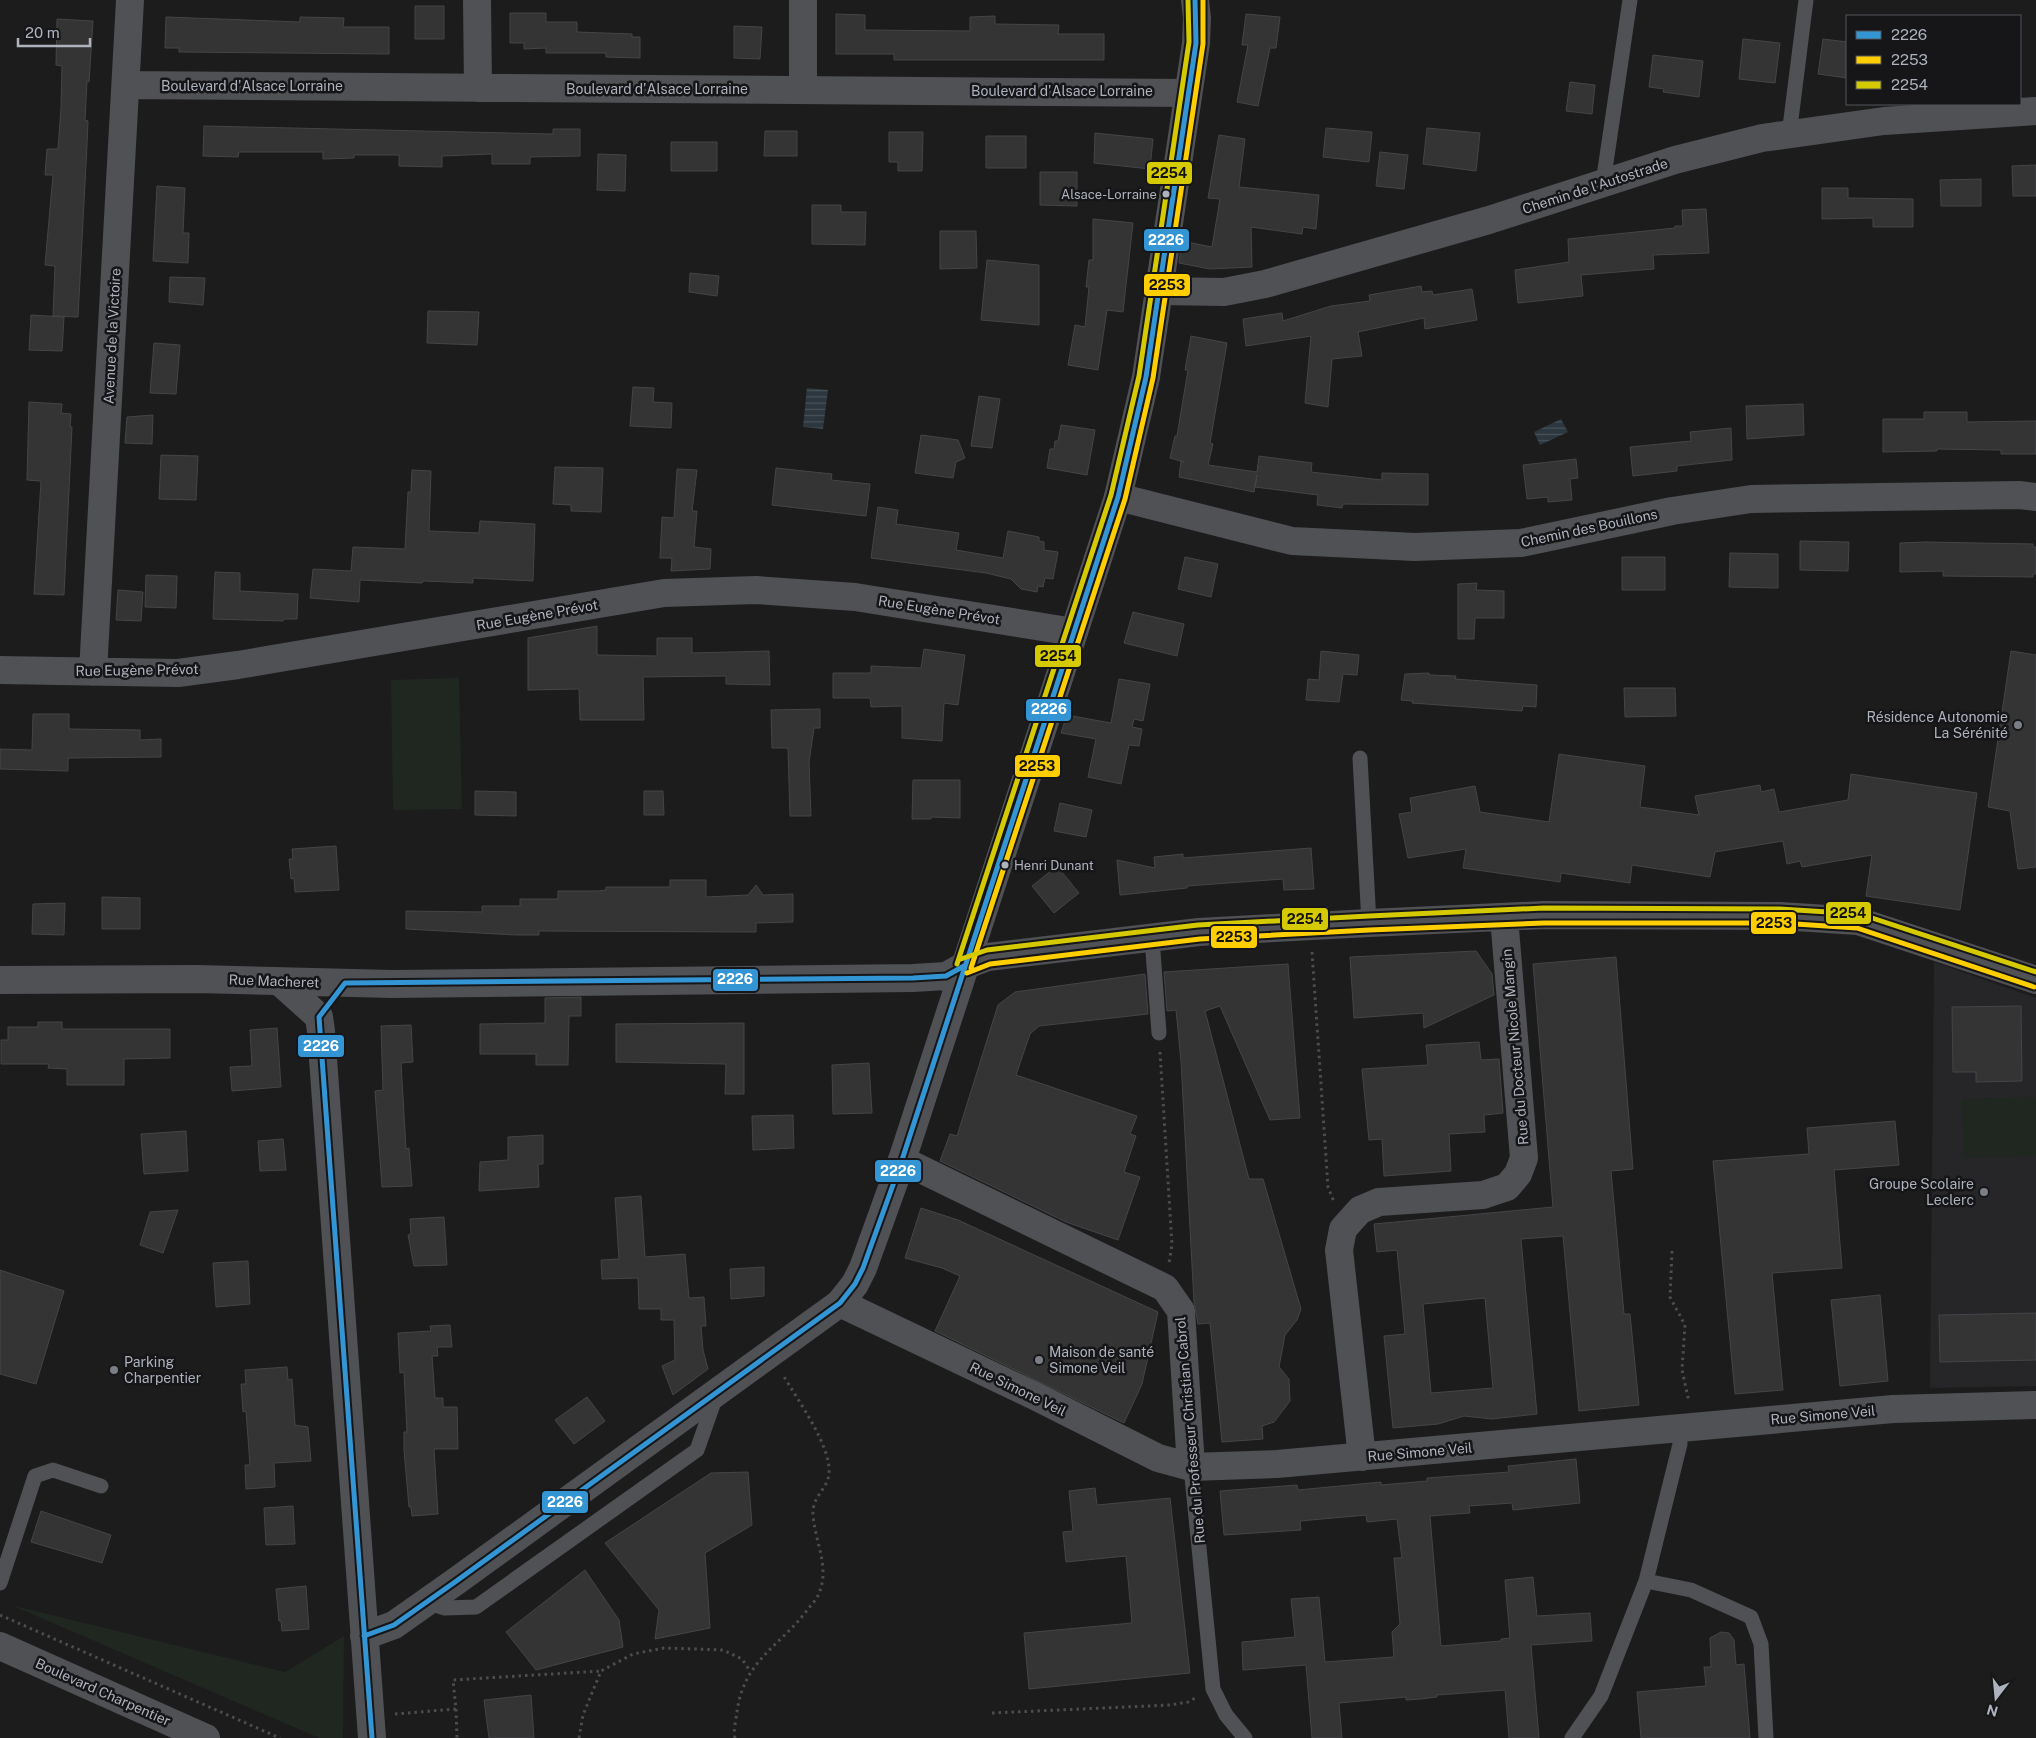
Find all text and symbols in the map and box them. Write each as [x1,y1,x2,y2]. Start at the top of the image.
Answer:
scale bar [18,15,90,47]
legend [1846,15,2021,105]
text: 20 m [25,24,60,41]
text: 2226 [1891,26,1927,43]
text: 2253 [1891,51,1928,68]
text: 2254 [1891,76,1928,93]
street label: Boulevard d'Alsace Lorraine [161,78,343,94]
street label: Boulevard d'Alsace Lorraine [566,81,748,97]
street label: Boulevard d'Alsace Lorraine [971,83,1153,99]
street label: Chemin de l'Autostrade [1520,155,1670,217]
line badge: 2254 [1146,161,1193,185]
text: 2254 [1151,165,1187,181]
place label: Alsace-Lorraine [1061,187,1157,202]
marker: Alsace-Lorraine [1161,189,1171,199]
line badge: 2226 [1143,228,1190,252]
text: 2226 [1148,232,1184,248]
street label: Avenue de la Victoire [100,268,124,404]
line badge: 2253 [1143,273,1191,297]
text: 2253 [1149,277,1185,293]
street label: Chemin des Bouillons [1519,506,1659,550]
street label: Rue Eugène Prévot [877,592,1001,628]
street label: Rue Eugène Prévot [475,596,599,634]
line badge: 2254 [1034,644,1082,668]
text: 2254 [1040,648,1076,664]
street label: Rue Eugène Prévot [75,661,199,679]
line badge: 2226 [1025,698,1072,722]
text: 2226 [1031,701,1067,717]
place label: Résidence Autonomie La Sérénité [1867,709,2008,741]
marker: Résidence Autonomie La Sérénité [2012,719,2024,731]
line badge: 2253 [1014,754,1061,778]
text: 2253 [1019,758,1055,774]
place label: Henri Dunant [1014,858,1094,873]
marker: Henri Dunant [1000,860,1010,870]
line badge: 2254 [1825,901,1872,925]
text: 2254 [1830,905,1866,921]
line badge: 2254 [1281,907,1329,931]
text: 2254 [1287,911,1323,927]
line badge: 2253 [1750,911,1797,935]
text: 2253 [1756,915,1792,931]
line badge: 2253 [1210,925,1258,949]
text: 2253 [1216,929,1252,945]
street label: Rue du Docteur Nicole Mangin [1498,948,1532,1146]
line badge: 2226 [712,968,759,992]
street label: Rue Macheret [228,971,320,991]
text: 2226 [717,971,753,987]
line badge: 2226 [297,1034,345,1058]
text: 2226 [303,1038,339,1054]
line badge: 2226 [874,1159,922,1183]
text: 2226 [880,1163,916,1179]
place label: Groupe Scolaire Leclerc [1869,1176,1974,1208]
marker: Groupe Scolaire Leclerc [1978,1186,1990,1198]
street label: Rue du Professeur Christian Cabrol [1172,1316,1208,1544]
place label: Maison de santé Simone Veil [1049,1344,1154,1376]
place label: Parking Charpentier [124,1354,201,1386]
marker: Maison de santé Simone Veil [1033,1354,1045,1366]
street label: Rue Simone Veil [967,1359,1069,1419]
marker: Parking Charpentier [108,1364,120,1376]
street label: Rue Simone Veil [1770,1402,1876,1428]
street label: Rue Simone Veil [1367,1439,1473,1465]
line badge: 2226 [541,1490,589,1514]
text: 2226 [547,1494,583,1510]
street label: Boulevard Charpentier [33,1655,173,1729]
north arrow [1971,1673,2021,1723]
text: N [1985,1701,2000,1720]

